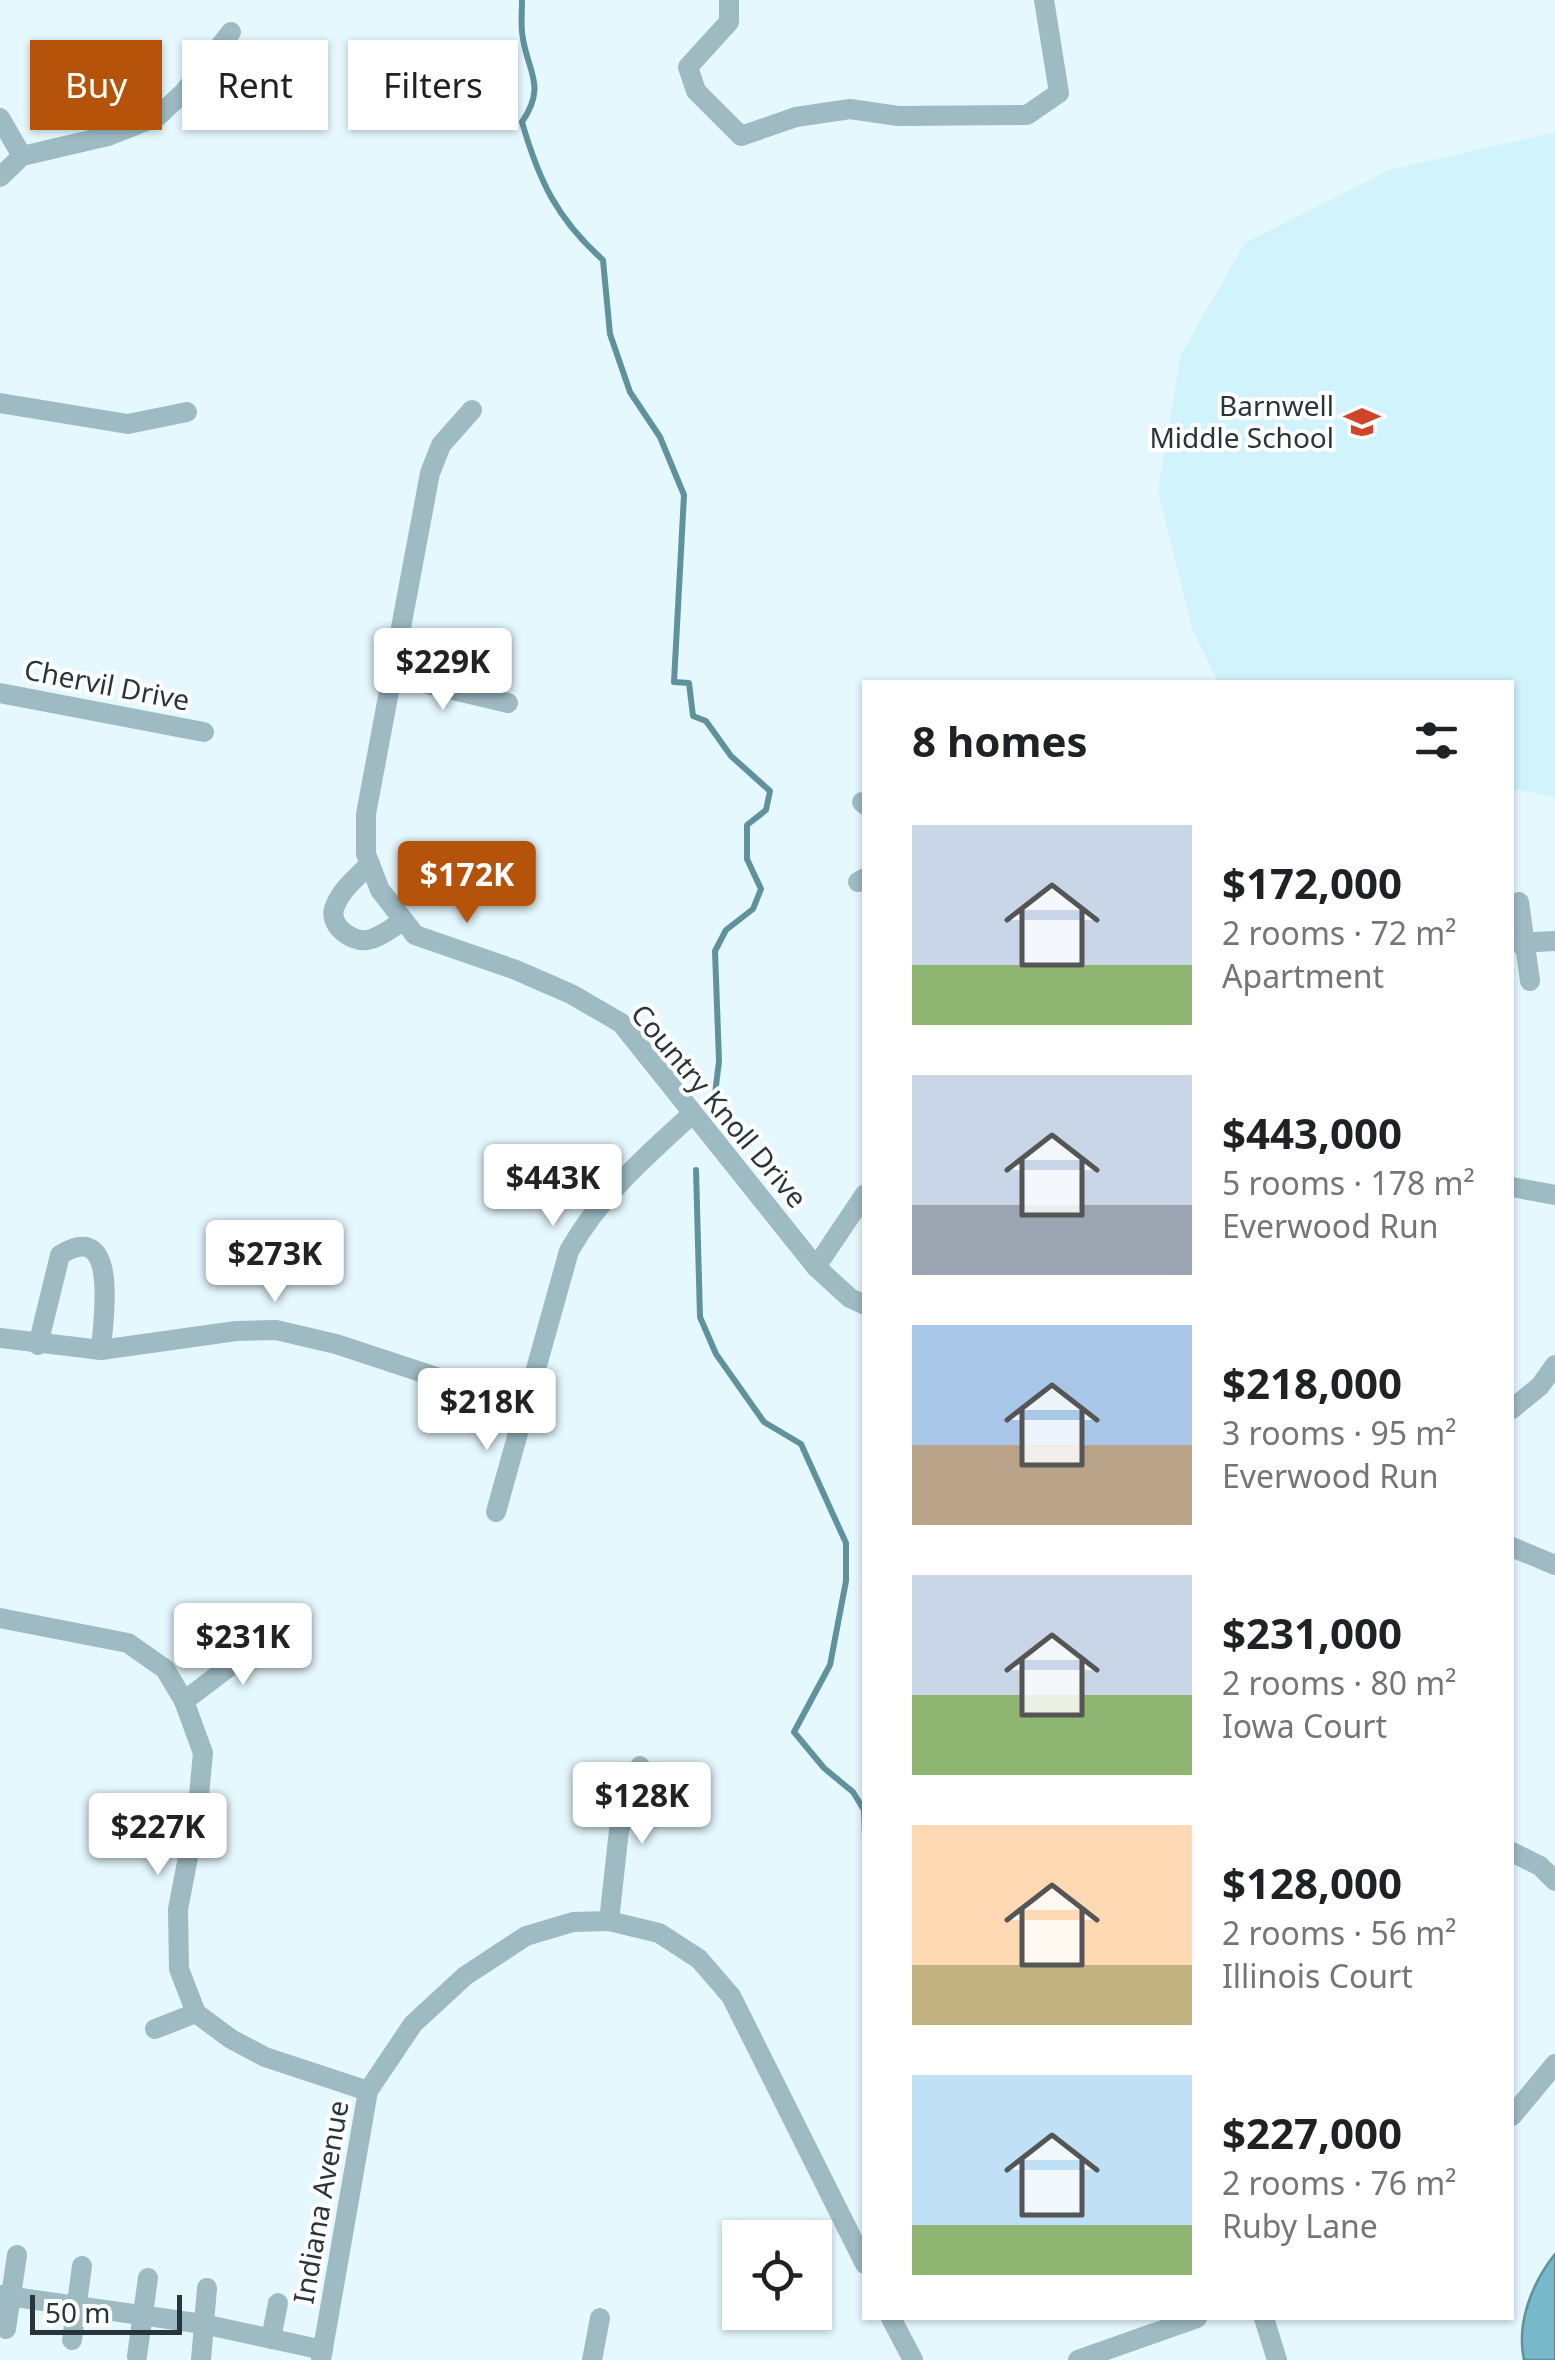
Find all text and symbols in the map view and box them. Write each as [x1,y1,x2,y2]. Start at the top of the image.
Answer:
chip: Buy [30,40,162,130]
chip: Rent [182,40,328,130]
chip: Filters [348,40,518,130]
place label: Barnwell Middle School [1149,386,1334,456]
school or university icon: Barnwell Middle School [1343,403,1381,441]
pin: $229K [373,628,513,713]
text: $229K [396,639,490,682]
street label: Chervil Drive [21,649,193,719]
text: 8 homes [912,712,1088,769]
icon: filters [1409,713,1464,768]
pin: $172K [397,841,537,926]
text: $172K [420,852,514,895]
text: $172,000 [1222,854,1402,911]
icon: home [992,865,1112,985]
text: 2 rooms · 72 m² [1222,911,1456,954]
text: Apartment [1222,954,1384,997]
street label: Country Knoll Drive [623,995,816,1215]
text: $443,000 [1222,1104,1402,1161]
icon: home [992,1115,1112,1235]
pin: $443K [483,1144,623,1229]
text: $443K [506,1155,600,1198]
text: 5 rooms · 178 m² [1222,1161,1475,1204]
text: Everwood Run [1222,1204,1439,1247]
pin: $273K [205,1220,345,1305]
text: $273K [228,1231,322,1274]
text: $218,000 [1222,1354,1402,1411]
icon: home [992,1365,1112,1485]
pin: $218K [417,1368,557,1453]
text: $218K [440,1379,534,1422]
text: 3 rooms · 95 m² [1222,1411,1456,1454]
text: Everwood Run [1222,1454,1439,1497]
pin: $231K [173,1603,313,1688]
text: $231,000 [1222,1604,1402,1661]
text: $231K [196,1614,290,1657]
icon: home [992,1615,1112,1735]
text: 2 rooms · 80 m² [1222,1661,1456,1704]
text: Iowa Court [1222,1704,1387,1747]
pin: $128K [572,1762,712,1847]
text: $128K [595,1773,689,1816]
pin: $227K [88,1793,228,1878]
text: $227K [111,1804,205,1847]
text: $128,000 [1222,1854,1402,1911]
icon: home [992,1865,1112,1985]
text: 2 rooms · 56 m² [1222,1911,1456,1954]
text: Illinois Court [1222,1954,1413,1997]
street label: Indiana Avenue [283,2097,357,2306]
text: $227,000 [1222,2104,1402,2161]
icon: home [992,2115,1112,2235]
text: 2 rooms · 76 m² [1222,2161,1456,2204]
text: Ruby Lane [1222,2204,1378,2247]
map controls [722,2220,832,2330]
button: locate [722,2220,832,2330]
scale bar [30,2290,182,2334]
text: 50 m [45,2293,111,2331]

